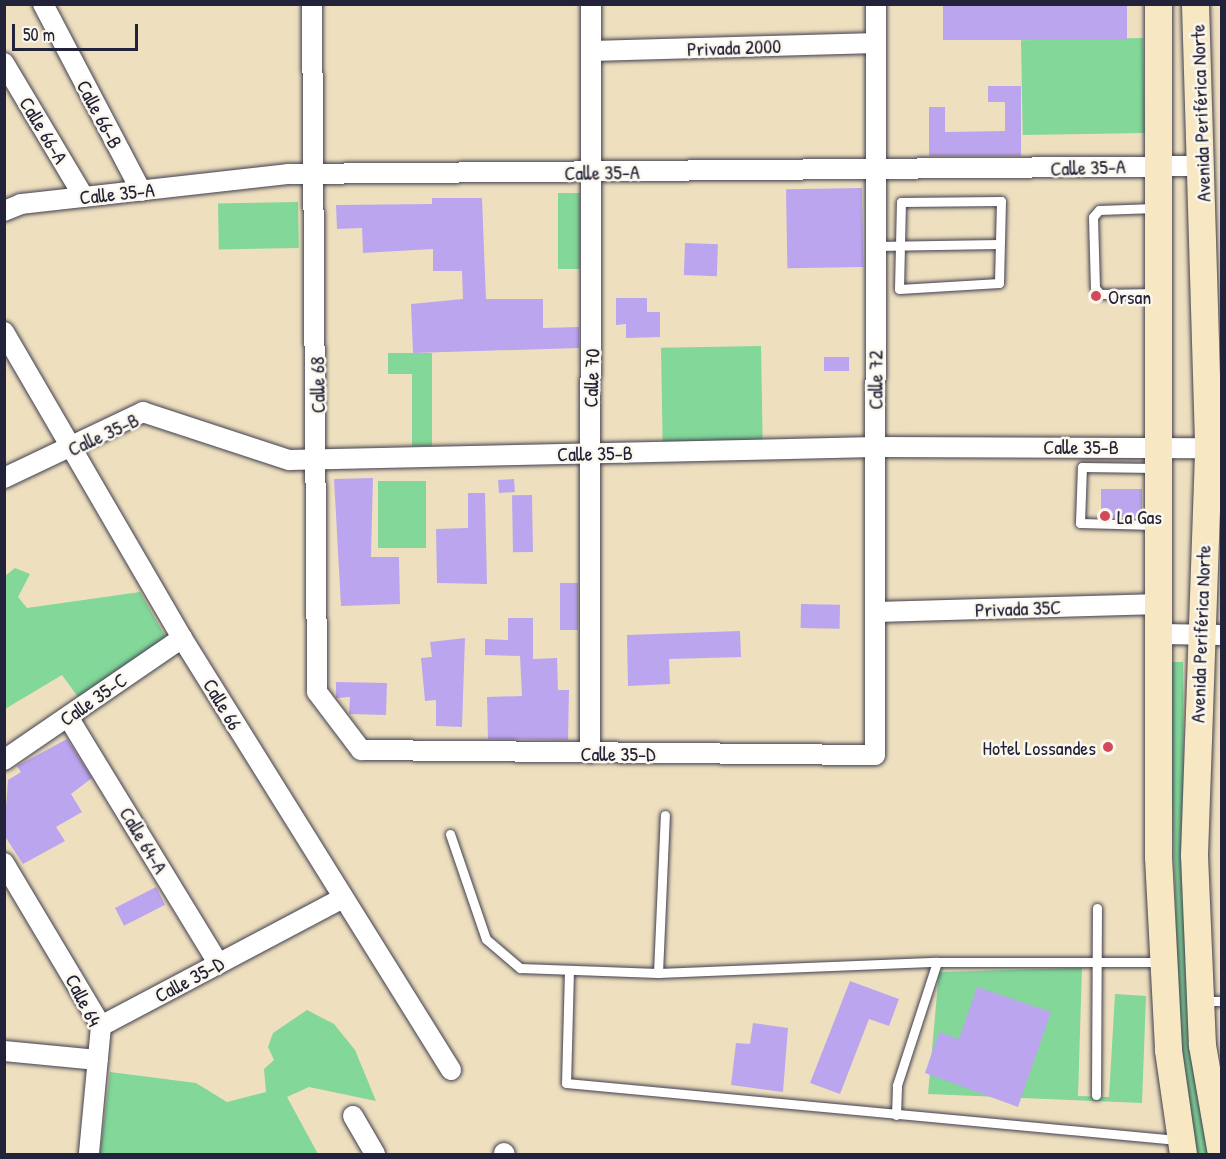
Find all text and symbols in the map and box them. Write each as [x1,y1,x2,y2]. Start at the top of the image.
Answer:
scale bar [15,12,141,50]
text: 50 m [23,22,55,47]
street label: Avenida Periférica Norte [1185,24,1215,202]
street label: Privada 2000 [687,33,781,61]
street label: Calle 66-B [72,76,128,152]
street label: Calle 66-A [15,92,73,168]
street label: Calle 35-A [1050,154,1126,180]
street label: Calle 35-A [564,159,640,185]
street label: Calle 35-A [78,177,156,209]
place label: Orsan [1108,284,1151,308]
marker: Orsan [1089,289,1103,303]
street label: Calle 70 [578,348,604,408]
street label: Calle 72 [863,350,887,410]
street label: Calle 68 [305,356,329,414]
street label: Calle 35-B [64,407,142,461]
street label: Calle 35-B [1043,434,1119,458]
street label: Calle 35-B [557,440,633,466]
place label: La Gas [1117,504,1162,528]
marker: La Gas [1098,509,1112,523]
street label: Avenida Periférica Norte [1185,545,1215,723]
street label: Privada 35C [974,595,1062,621]
street label: Calle 35-C [55,667,131,731]
street label: Calle 66 [198,674,248,734]
place label: Hotel Lossandes [983,735,1096,759]
marker: Hotel Lossandes [1101,740,1115,754]
street label: Calle 35-D [581,741,655,765]
street label: Calle 64-A [115,802,173,878]
street label: Calle 35-D [150,951,228,1007]
street label: Calle 64 [61,970,107,1030]

